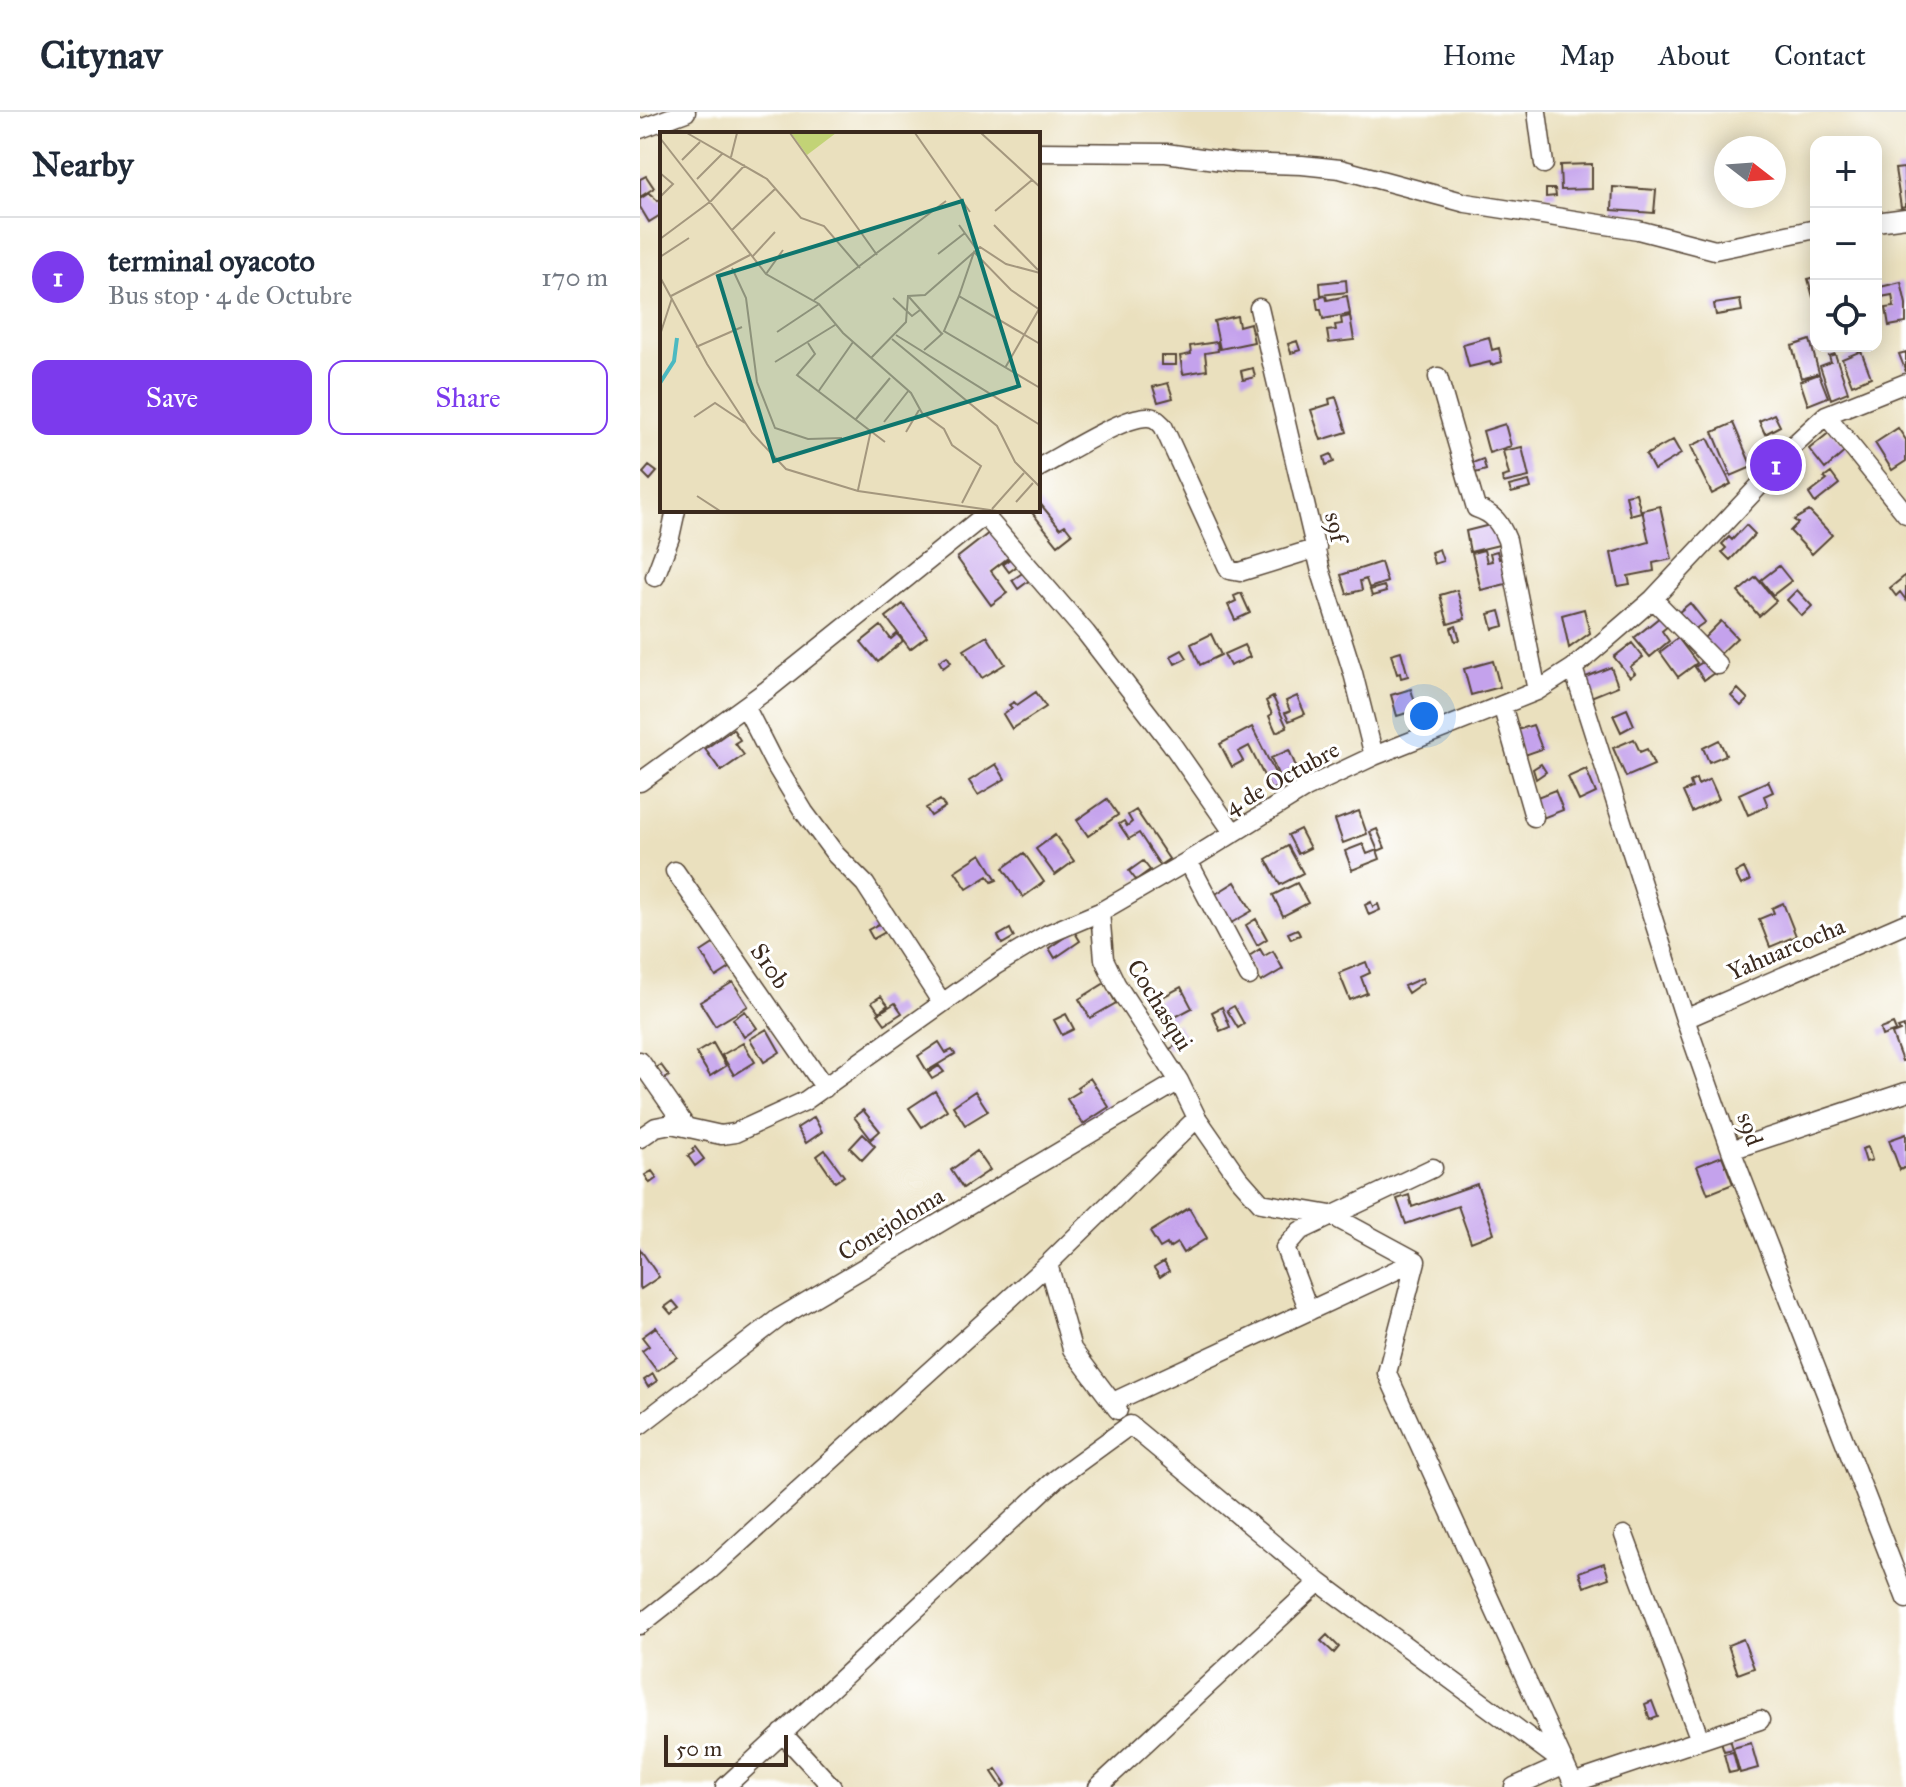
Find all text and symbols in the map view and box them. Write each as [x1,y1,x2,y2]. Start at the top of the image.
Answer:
text: Citynav [40,32,162,78]
text: Home [1443,38,1516,73]
text: Map [1560,38,1614,73]
text: About [1658,38,1730,73]
text: Contact [1774,38,1866,73]
inset map [660,132,1040,512]
north arrow [1714,136,1786,208]
map controls [1810,136,1882,352]
button: + [1810,136,1882,208]
text: Nearby [32,144,134,185]
button: − [1810,208,1882,280]
text: terminal oyacoto [108,243,315,279]
text: 1 [53,261,63,293]
text: 170 m [541,261,608,293]
text: Bus stop · 4 de Octubre [108,279,352,311]
button: locate [1810,280,1882,352]
button: Save [32,360,312,435]
button: Share [328,360,608,435]
pin: 1 [1750,435,1802,495]
street label: s9f [1318,509,1355,549]
your location [1404,696,1444,736]
street label: 4 de Octubre [1220,734,1344,822]
street label: Yahuarcocha [1723,910,1850,987]
street label: S10b [744,937,796,995]
street label: Cochasqui [1120,954,1200,1056]
street label: s9d [1730,1108,1770,1150]
street label: Conejoloma [832,1180,950,1267]
scale bar [664,1731,788,1767]
text: 50 m [676,1735,722,1762]

